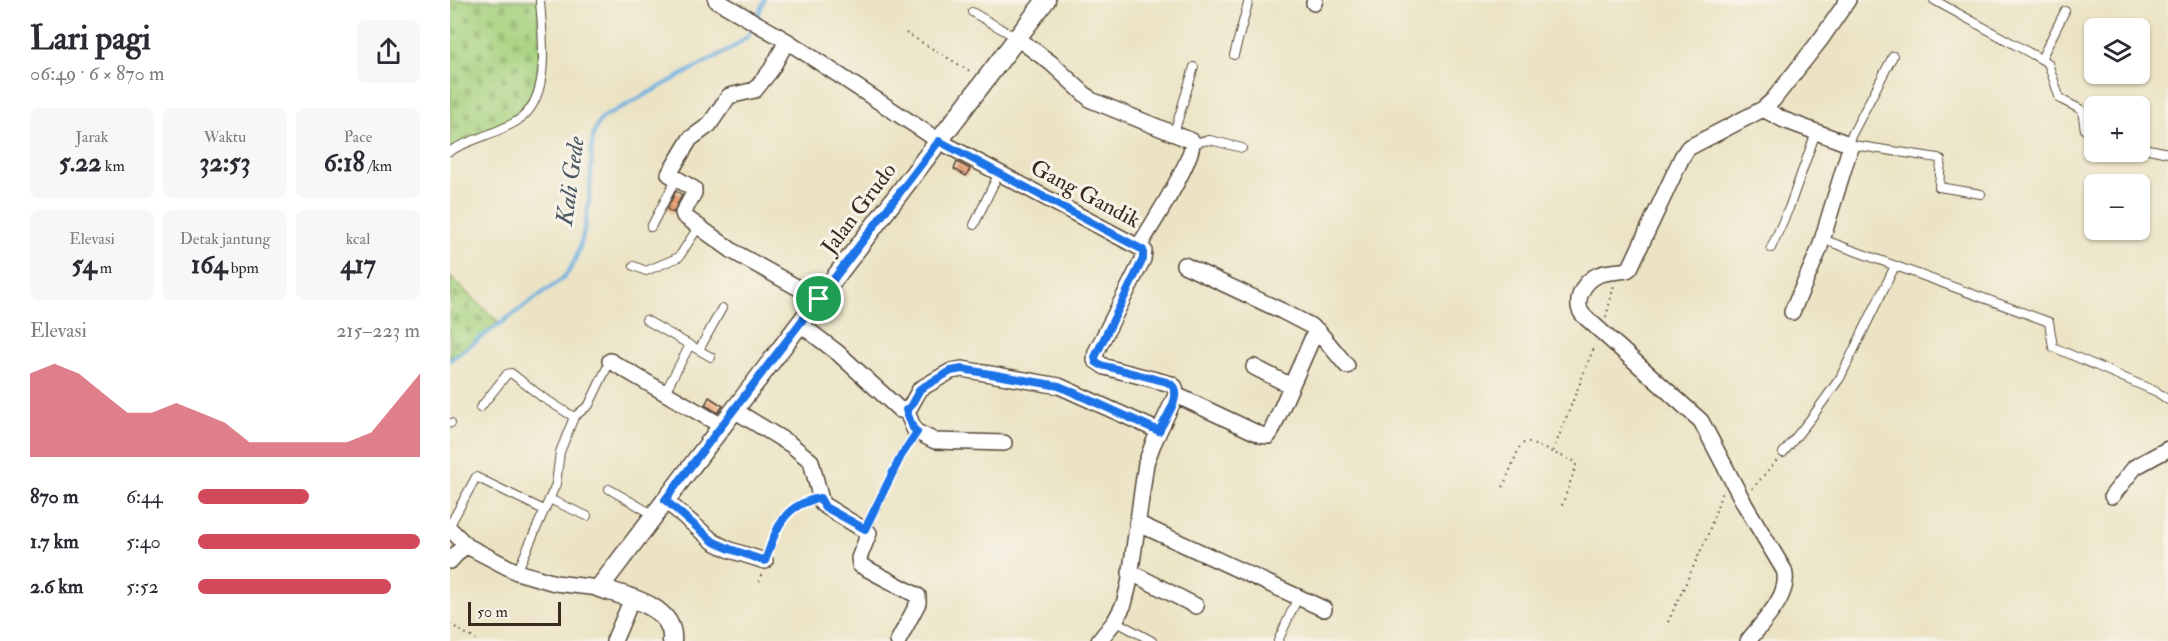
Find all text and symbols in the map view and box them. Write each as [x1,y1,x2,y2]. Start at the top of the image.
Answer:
text: Lari pagi [30,18,151,59]
map controls [2084,18,2150,240]
button: layers [2084,18,2150,84]
button: share [357,20,420,83]
text: 06:49 · 6 × 870 m [30,61,164,86]
button: + [2084,96,2150,162]
text: Jarak [76,127,108,147]
text: Waktu [204,127,246,147]
text: Pace [344,127,372,147]
water label: Kali Gede [549,134,592,228]
text: 5.22 [59,147,102,179]
text: 32:53 [200,147,251,179]
text: 6:18 [324,147,365,179]
street label: Gang Gandik [1026,153,1146,235]
text: km [102,156,125,176]
text: /km [365,156,392,176]
street label: Jalan Grudo [815,157,902,261]
button: − [2084,174,2150,240]
text: Elevasi [69,229,115,249]
text: Detak jantung [180,229,270,249]
text: kcal [346,229,370,249]
text: 54 [72,249,97,281]
text: 164 [191,249,227,281]
text: 417 [340,249,376,281]
text: m [97,258,112,278]
text: bpm [227,258,259,278]
pin [793,273,844,324]
icon: arrive [802,282,835,315]
text: Elevasi [30,318,87,343]
text: 215–223 m [336,318,420,343]
text: 870 m [30,484,79,509]
text: 6:44 [126,484,163,509]
text: 1.7 km [30,529,79,554]
text: 5:40 [126,529,161,554]
text: 2.6 km [30,574,83,599]
text: 5:52 [126,574,159,599]
scale bar [468,599,561,626]
text: 50 m [477,602,508,622]

